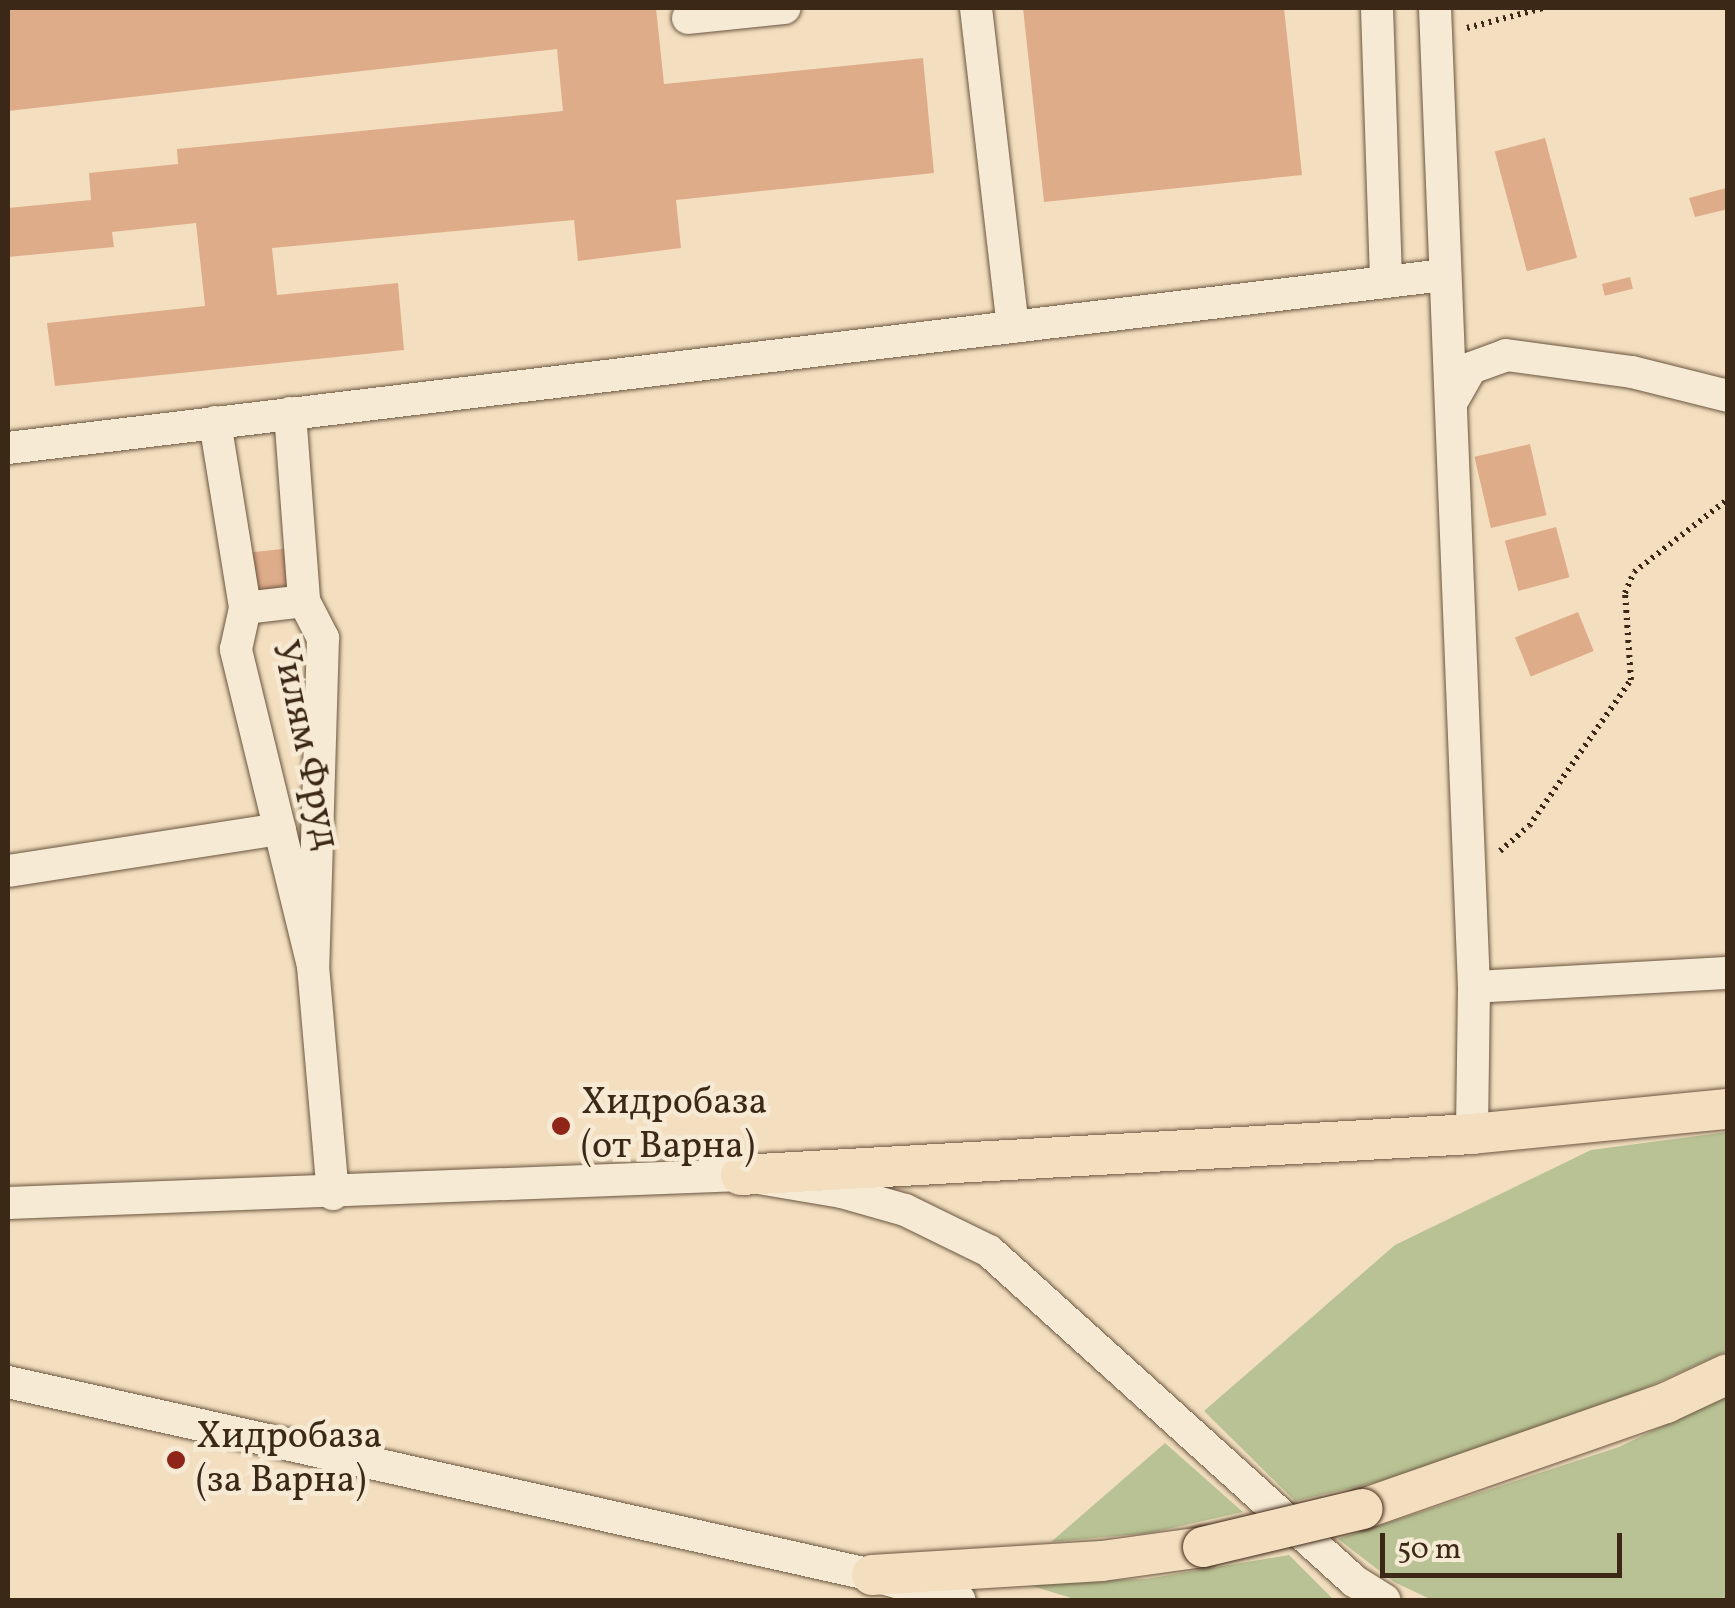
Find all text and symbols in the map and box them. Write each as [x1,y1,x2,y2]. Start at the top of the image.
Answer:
street label: Уилям Фруд [260,636,348,854]
place label: Хидробаза (от Варна) [581,1081,767,1170]
marker: Хидробаза (от Варна) [550,1115,572,1137]
place label: Хидробаза (за Варна) [196,1415,382,1505]
marker: Хидробаза (за Варна) [165,1449,187,1471]
scale bar [1385,1513,1628,1575]
text: 50 m [1397,1529,1461,1571]

